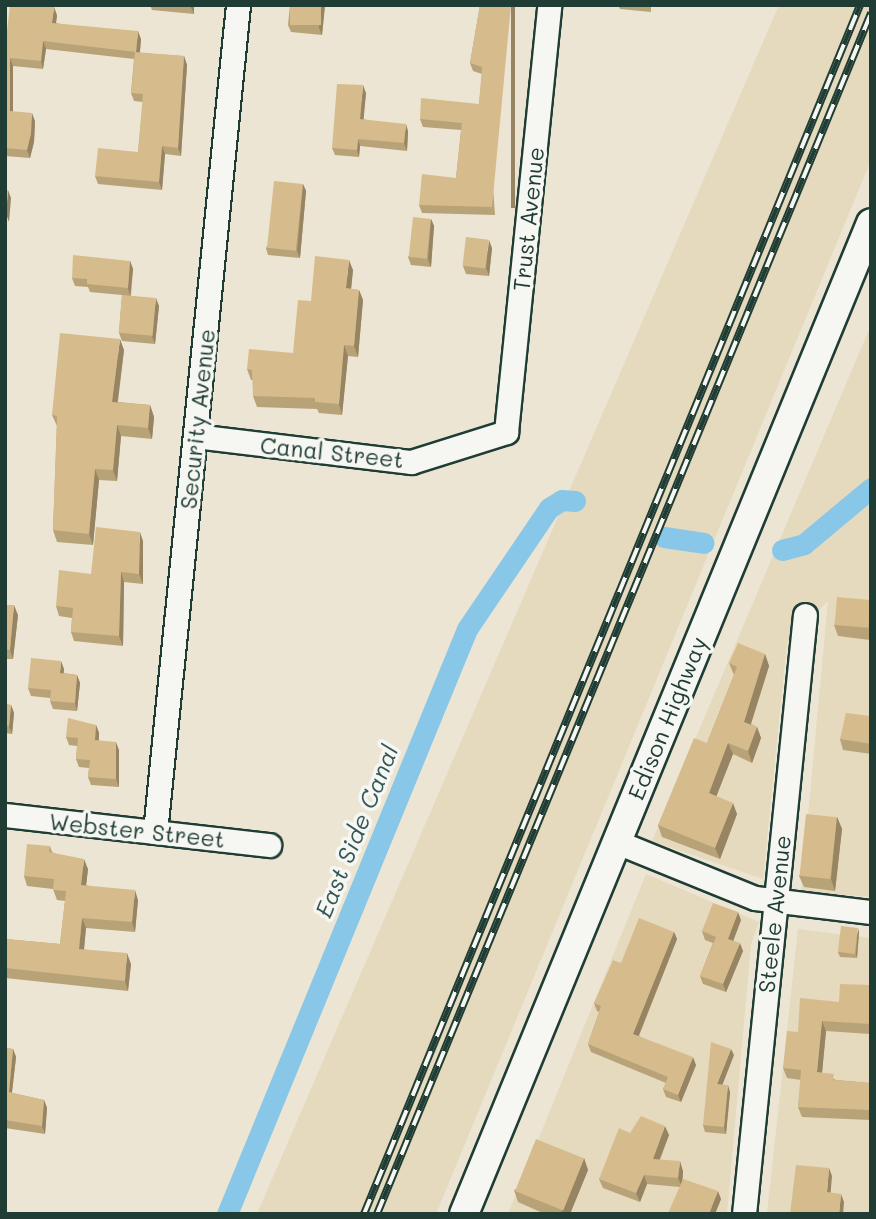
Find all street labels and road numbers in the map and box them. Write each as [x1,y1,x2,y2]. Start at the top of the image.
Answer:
street label: Trust Avenue [507,145,549,293]
street label: Security Avenue [174,328,220,510]
street label: Canal Street [259,431,405,473]
street label: Edison Highway [622,632,712,804]
street label: Webster Street [48,807,226,853]
street label: Steele Avenue [752,834,796,994]

